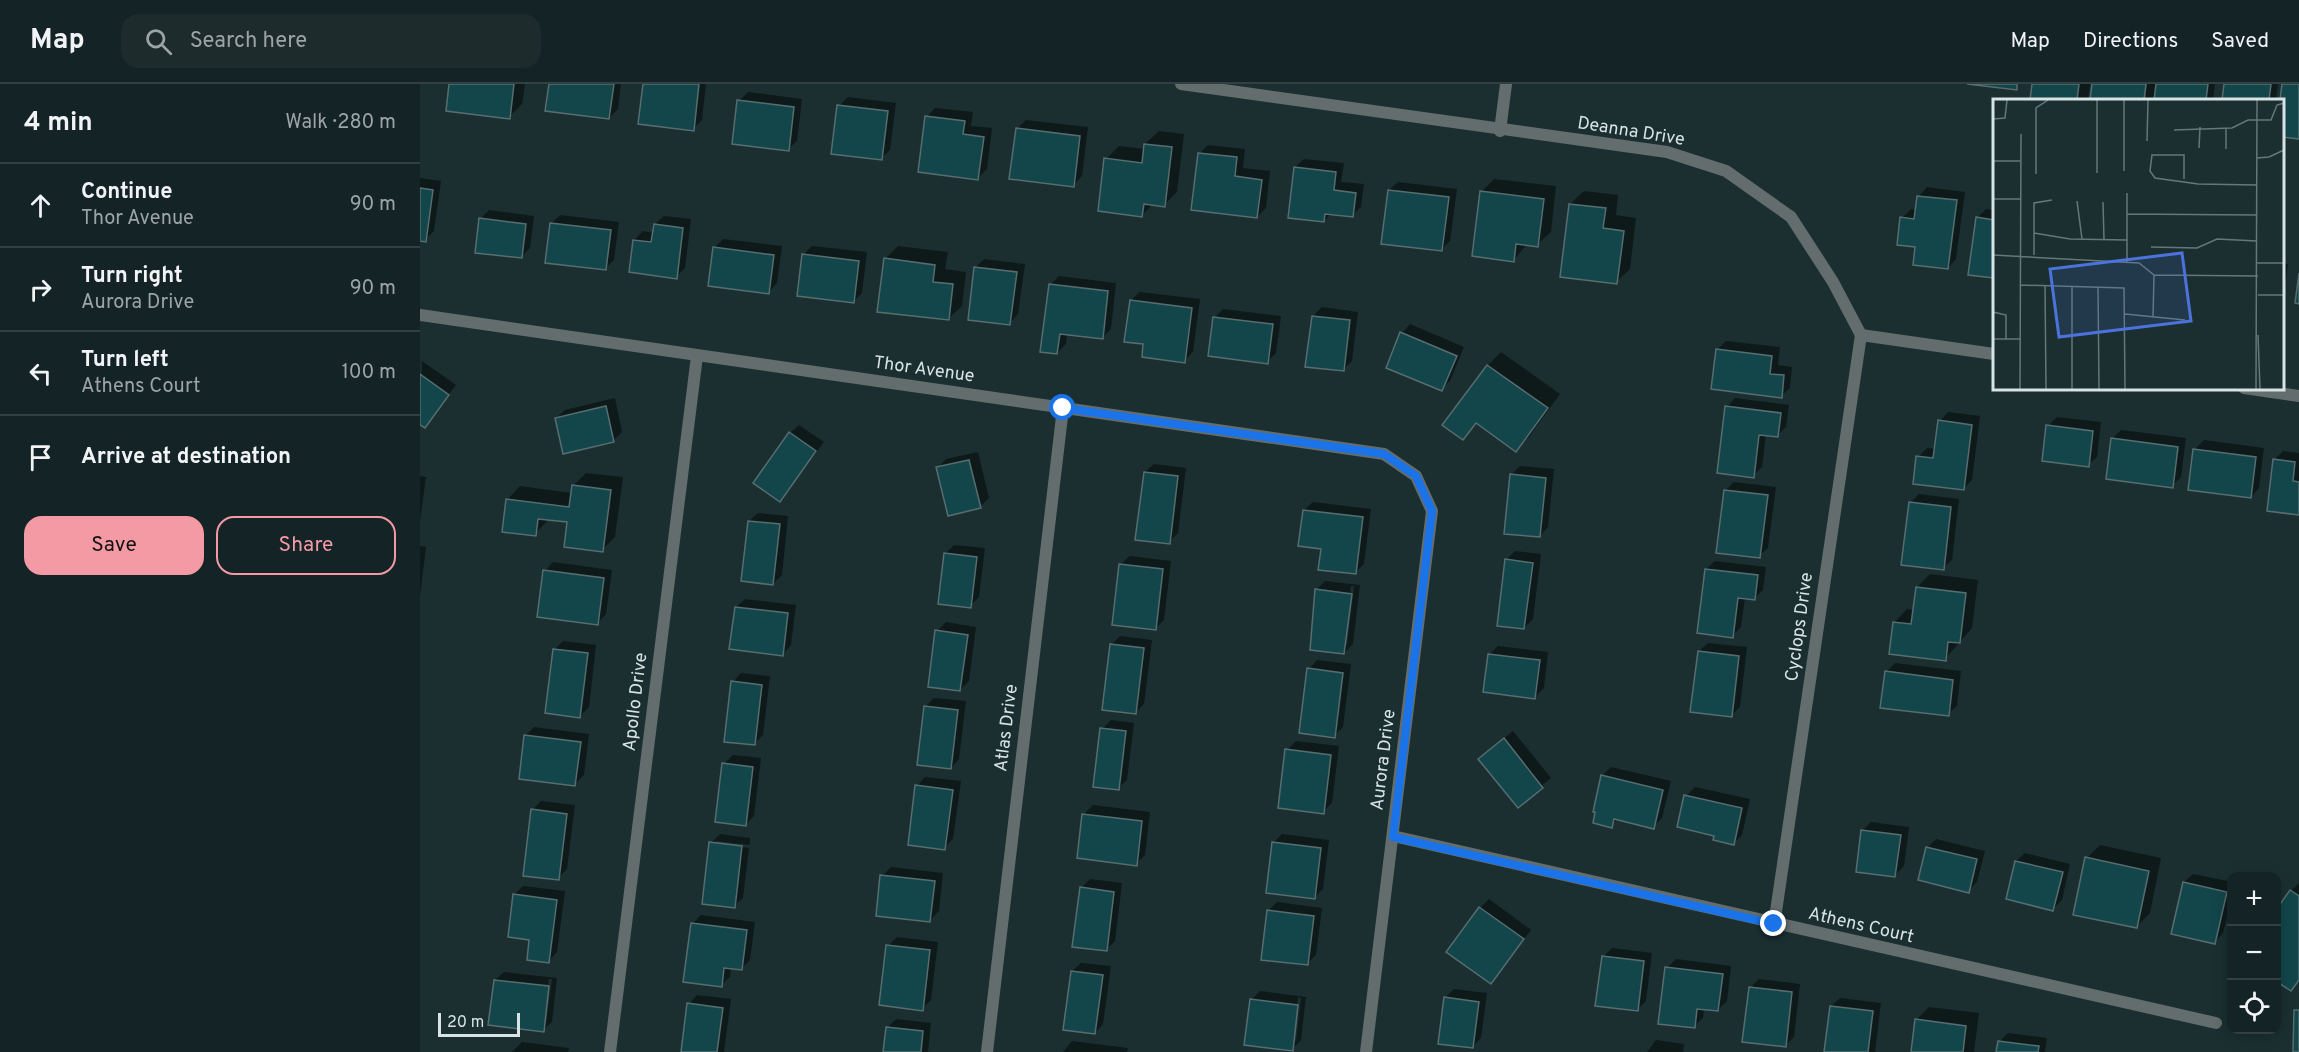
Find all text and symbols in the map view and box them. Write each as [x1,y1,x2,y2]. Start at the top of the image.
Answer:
search box [121,14,541,68]
text: Map [30,23,85,59]
icon: search [142,25,175,58]
text: Search here [190,28,307,55]
text: Map [2010,28,2050,55]
text: Directions [2083,28,2178,55]
text: Saved [2211,28,2269,55]
inset map [1993,99,2284,390]
text: 4 min [24,107,93,140]
text: Walk · 280 m [285,110,396,136]
street label: Deanna Drive [1576,112,1686,152]
text: Continue [81,179,172,206]
icon: ahead [24,189,57,222]
text: 90 m [350,192,396,218]
text: Thor Avenue [81,206,194,232]
text: Turn right [81,263,183,290]
icon: right [24,273,57,306]
text: 90 m [350,276,396,302]
text: Aurora Drive [81,290,194,316]
text: Turn left [81,347,169,374]
street label: Thor Avenue [872,352,976,388]
icon: left [24,357,57,390]
text: 100 m [341,360,396,386]
text: Athens Court [81,374,201,400]
route start [1049,394,1075,420]
icon: arrive [24,441,57,474]
text: Arrive at destination [81,444,291,471]
button: Save [24,516,204,575]
button: Share [216,516,396,575]
street label: Cyclops Drive [1781,571,1819,683]
street label: Apollo Drive [619,651,653,753]
street label: Atlas Drive [990,683,1024,773]
street label: Aurora Drive [1366,708,1402,812]
map controls [2227,872,2281,1034]
button: + [2227,872,2281,926]
street label: Athens Court [1806,903,1916,949]
route end [1760,910,1786,936]
button: − [2227,926,2281,980]
button: locate [2227,980,2281,1034]
scale bar [438,1010,520,1038]
text: 20 m [447,1013,484,1033]

